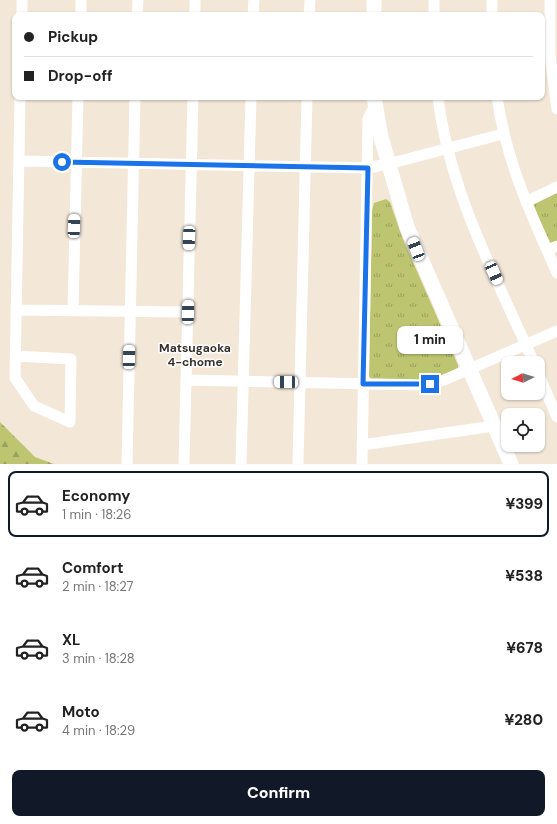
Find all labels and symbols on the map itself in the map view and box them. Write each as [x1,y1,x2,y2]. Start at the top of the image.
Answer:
route start [53,153,71,171]
car [68,214,80,238]
car [183,226,195,250]
car [406,236,426,262]
car [484,260,504,286]
car [182,300,194,324]
callout: 1 min [397,326,463,354]
district label: Matsugaoka 4-chome [159,340,231,370]
car [123,345,135,369]
north arrow [501,356,545,400]
route end [421,375,439,393]
car [274,376,298,388]

